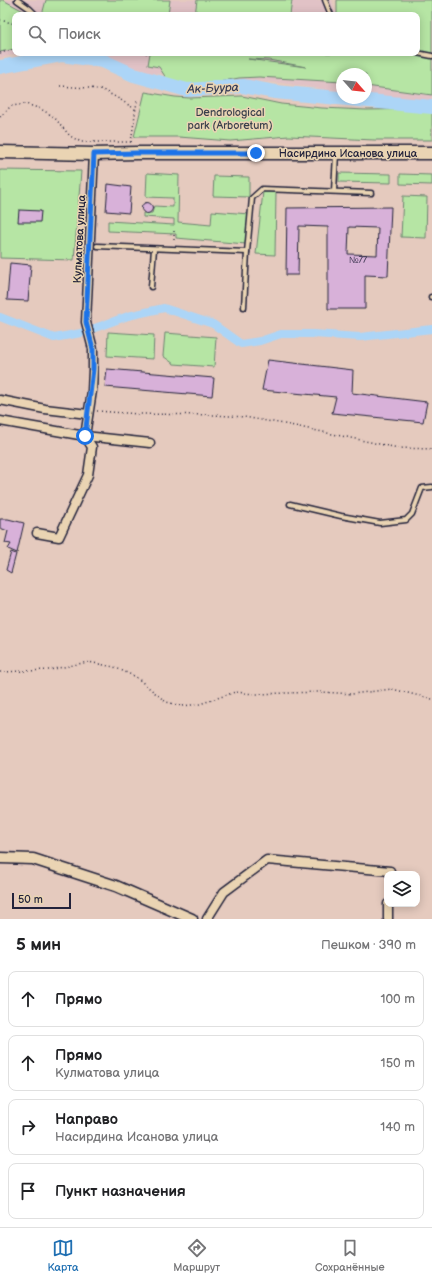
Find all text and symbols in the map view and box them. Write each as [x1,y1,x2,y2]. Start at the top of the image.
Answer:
search box [12,12,420,56]
icon: search [26,23,48,45]
text: Поиск [58,25,101,44]
north arrow [336,68,372,104]
water label: Ак-Буура [186,80,239,97]
park label: Dendrological park (Arboretum) [188,106,272,132]
route end [247,144,265,162]
street label: Насирдина Исанова улица [279,147,418,160]
street label: Кулматова улица [71,194,88,284]
house number: №77 [349,255,368,266]
route start [76,427,94,445]
map controls [384,871,420,907]
button: layers [384,871,420,907]
scale bar [12,891,71,910]
text: 50 m [18,893,43,906]
text: 5 мин [16,935,61,955]
text: Пешком · 390 m [321,937,416,953]
icon: ahead [17,988,39,1010]
text: Прямо [55,990,102,1009]
text: 100 m [380,991,415,1007]
text: Прямо [55,1046,102,1065]
icon: ahead [17,1052,39,1074]
text: 150 m [381,1055,415,1071]
text: Кулматова улица [55,1065,160,1081]
text: Направо [55,1110,118,1129]
icon: right [17,1116,39,1138]
text: 140 m [380,1119,415,1135]
text: Насирдина Исанова улица [55,1129,218,1145]
icon: arrive [17,1180,39,1202]
text: Пункт назначения [55,1182,186,1201]
tab: Карта [47,1237,78,1274]
tab: Маршрут [173,1237,220,1274]
tab: Сохранённые [315,1237,385,1274]

